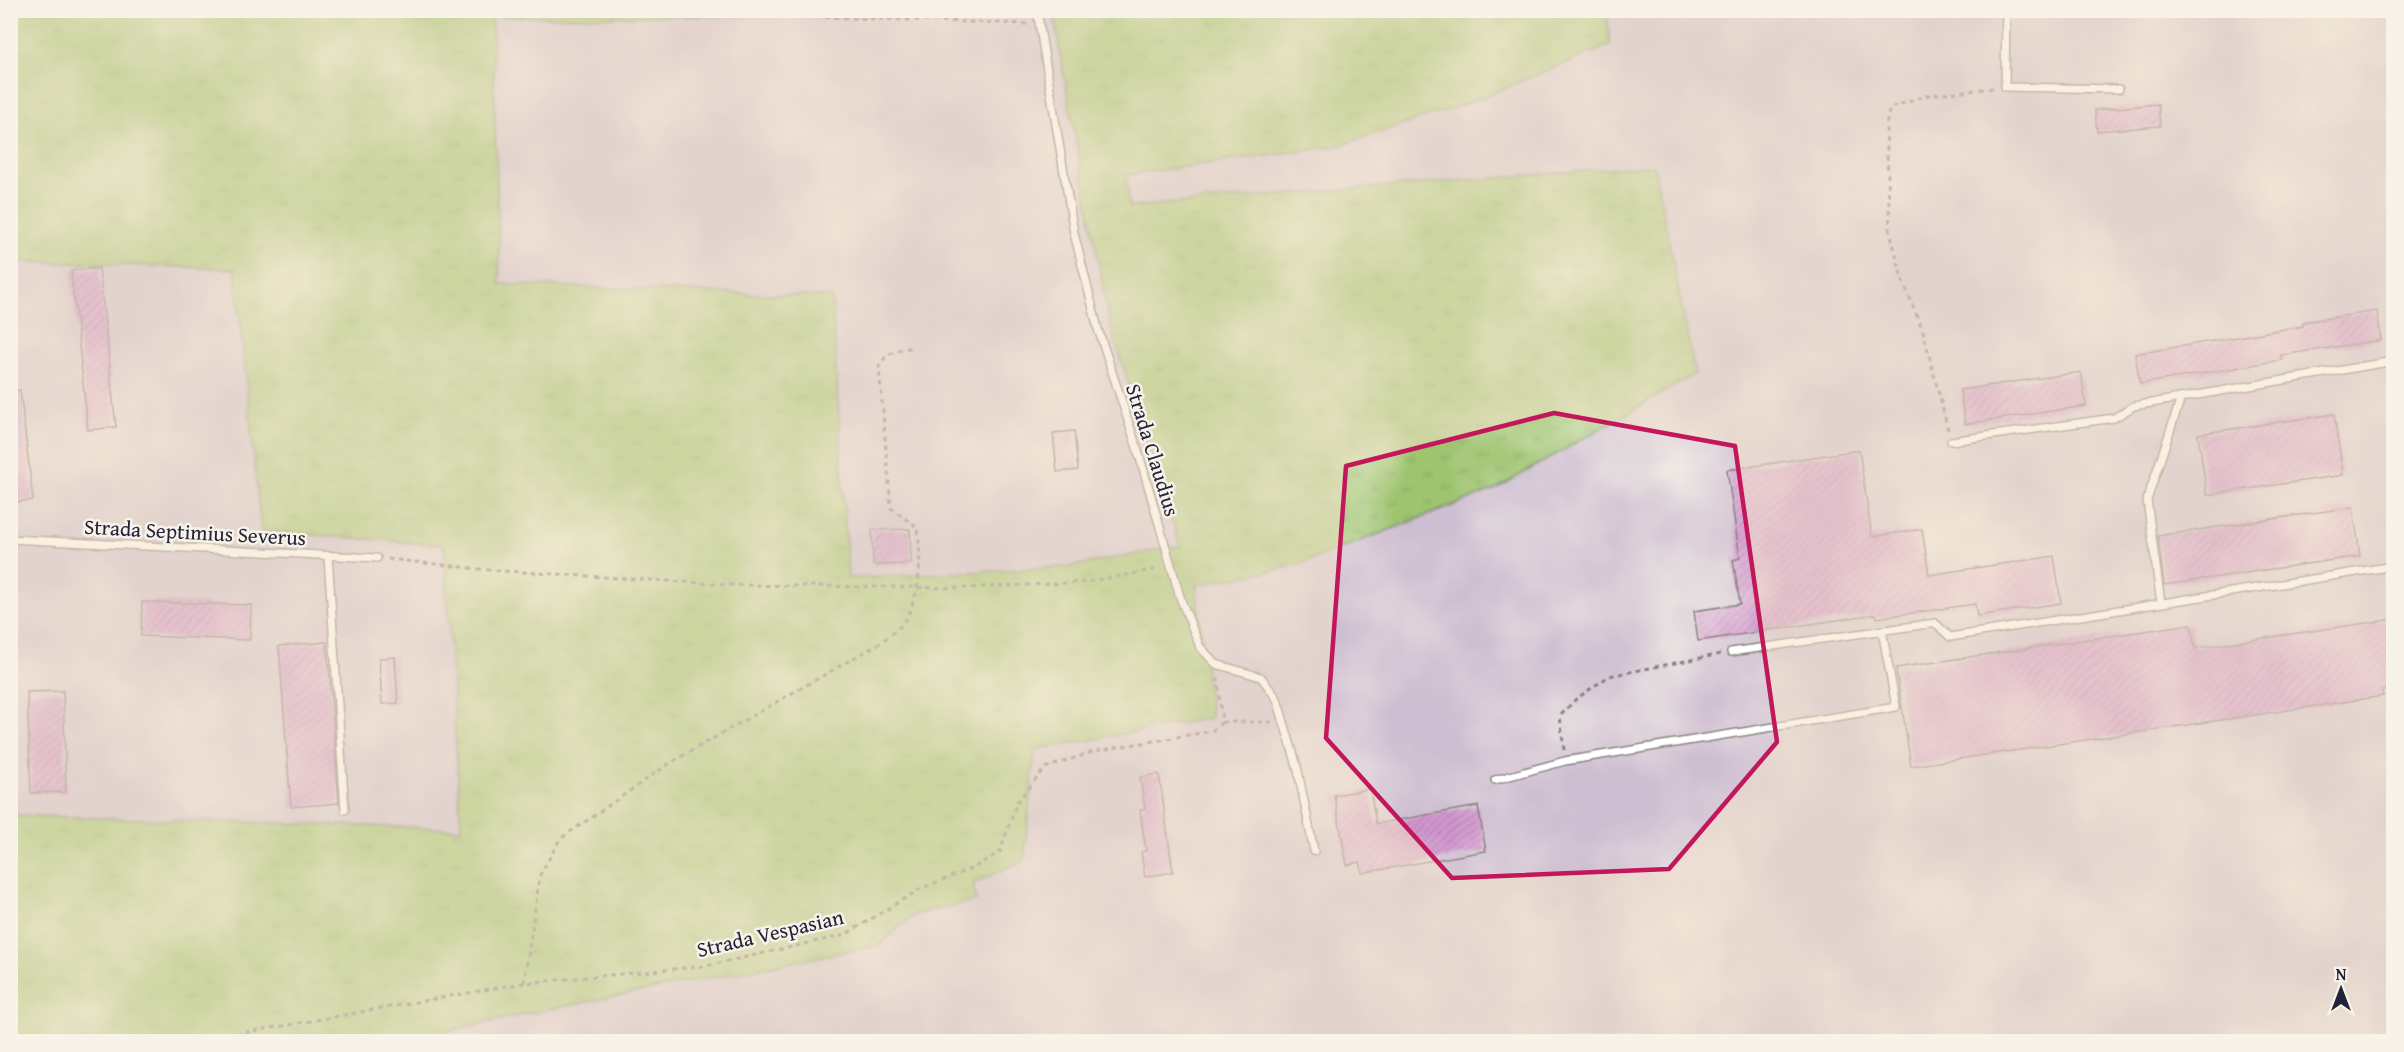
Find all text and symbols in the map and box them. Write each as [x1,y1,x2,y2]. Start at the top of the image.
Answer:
street label: Strada Claudius [1118,380,1188,520]
street label: Strada Septimius Severus [83,511,307,553]
street label: Strada Vespasian [694,901,847,965]
north arrow [2311,959,2371,1019]
text: N [2336,962,2347,986]

